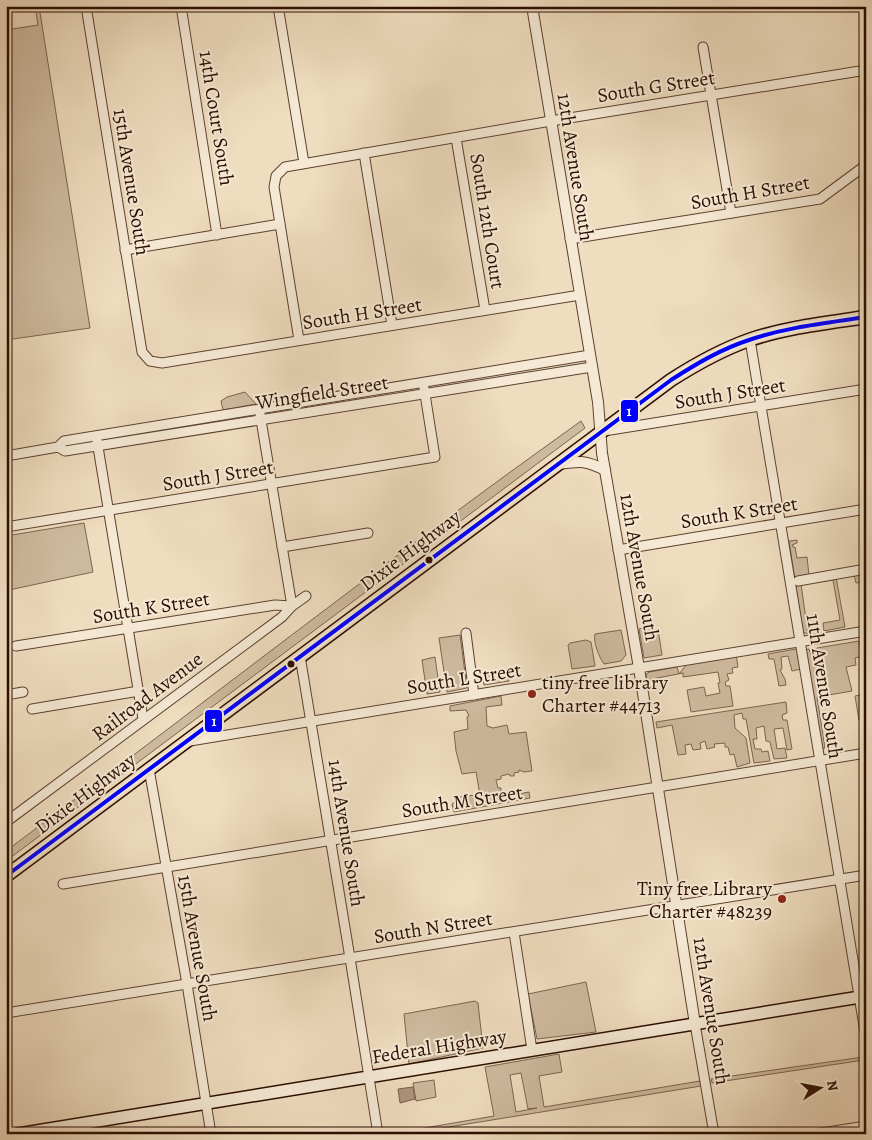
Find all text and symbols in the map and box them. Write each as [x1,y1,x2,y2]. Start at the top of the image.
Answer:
street label: 14th Court South [192,49,241,188]
street label: South G Street [595,64,717,109]
street label: 12th Avenue South [550,91,601,243]
street label: 15th Avenue South [107,107,157,258]
street label: South 12th Court [463,151,512,291]
street label: South H Street [688,169,812,216]
street label: South H Street [300,291,424,336]
street label: Wingfield Street [253,369,391,416]
street label: South J Street [673,371,788,416]
line badge: 1 [620,399,639,423]
text: 1 [626,402,632,421]
street label: South J Street [161,453,276,498]
street label: South K Street [679,490,800,535]
street label: 12th Avenue South [613,491,666,643]
street label: Dixie Highway [354,503,467,597]
unlabelled marker [424,555,434,565]
street label: South K Street [91,585,212,630]
street label: 11th Avenue South [800,612,849,761]
street label: Railroad Avenue [86,646,208,747]
street label: South L Street [405,656,524,701]
unlabelled marker [286,659,296,669]
place label: tiny free library Charter #44713 [542,669,669,719]
marker: tiny free library Charter #44713 [526,688,538,700]
line badge: 1 [204,709,223,733]
text: 1 [211,712,217,731]
street label: Dixie Highway [29,746,142,840]
street label: 14th Avenue South [322,757,372,909]
street label: South M Street [400,779,525,824]
street label: 15th Avenue South [171,873,224,1024]
place label: Tiny free Library Charter #48239 [637,875,773,925]
marker: Tiny free Library Charter #48239 [776,893,788,905]
street label: South N Street [372,905,495,950]
street label: 12th Avenue South [686,935,737,1087]
street label: Federal Highway [370,1022,509,1070]
north arrow [794,1062,844,1112]
text: N [822,1079,843,1092]

